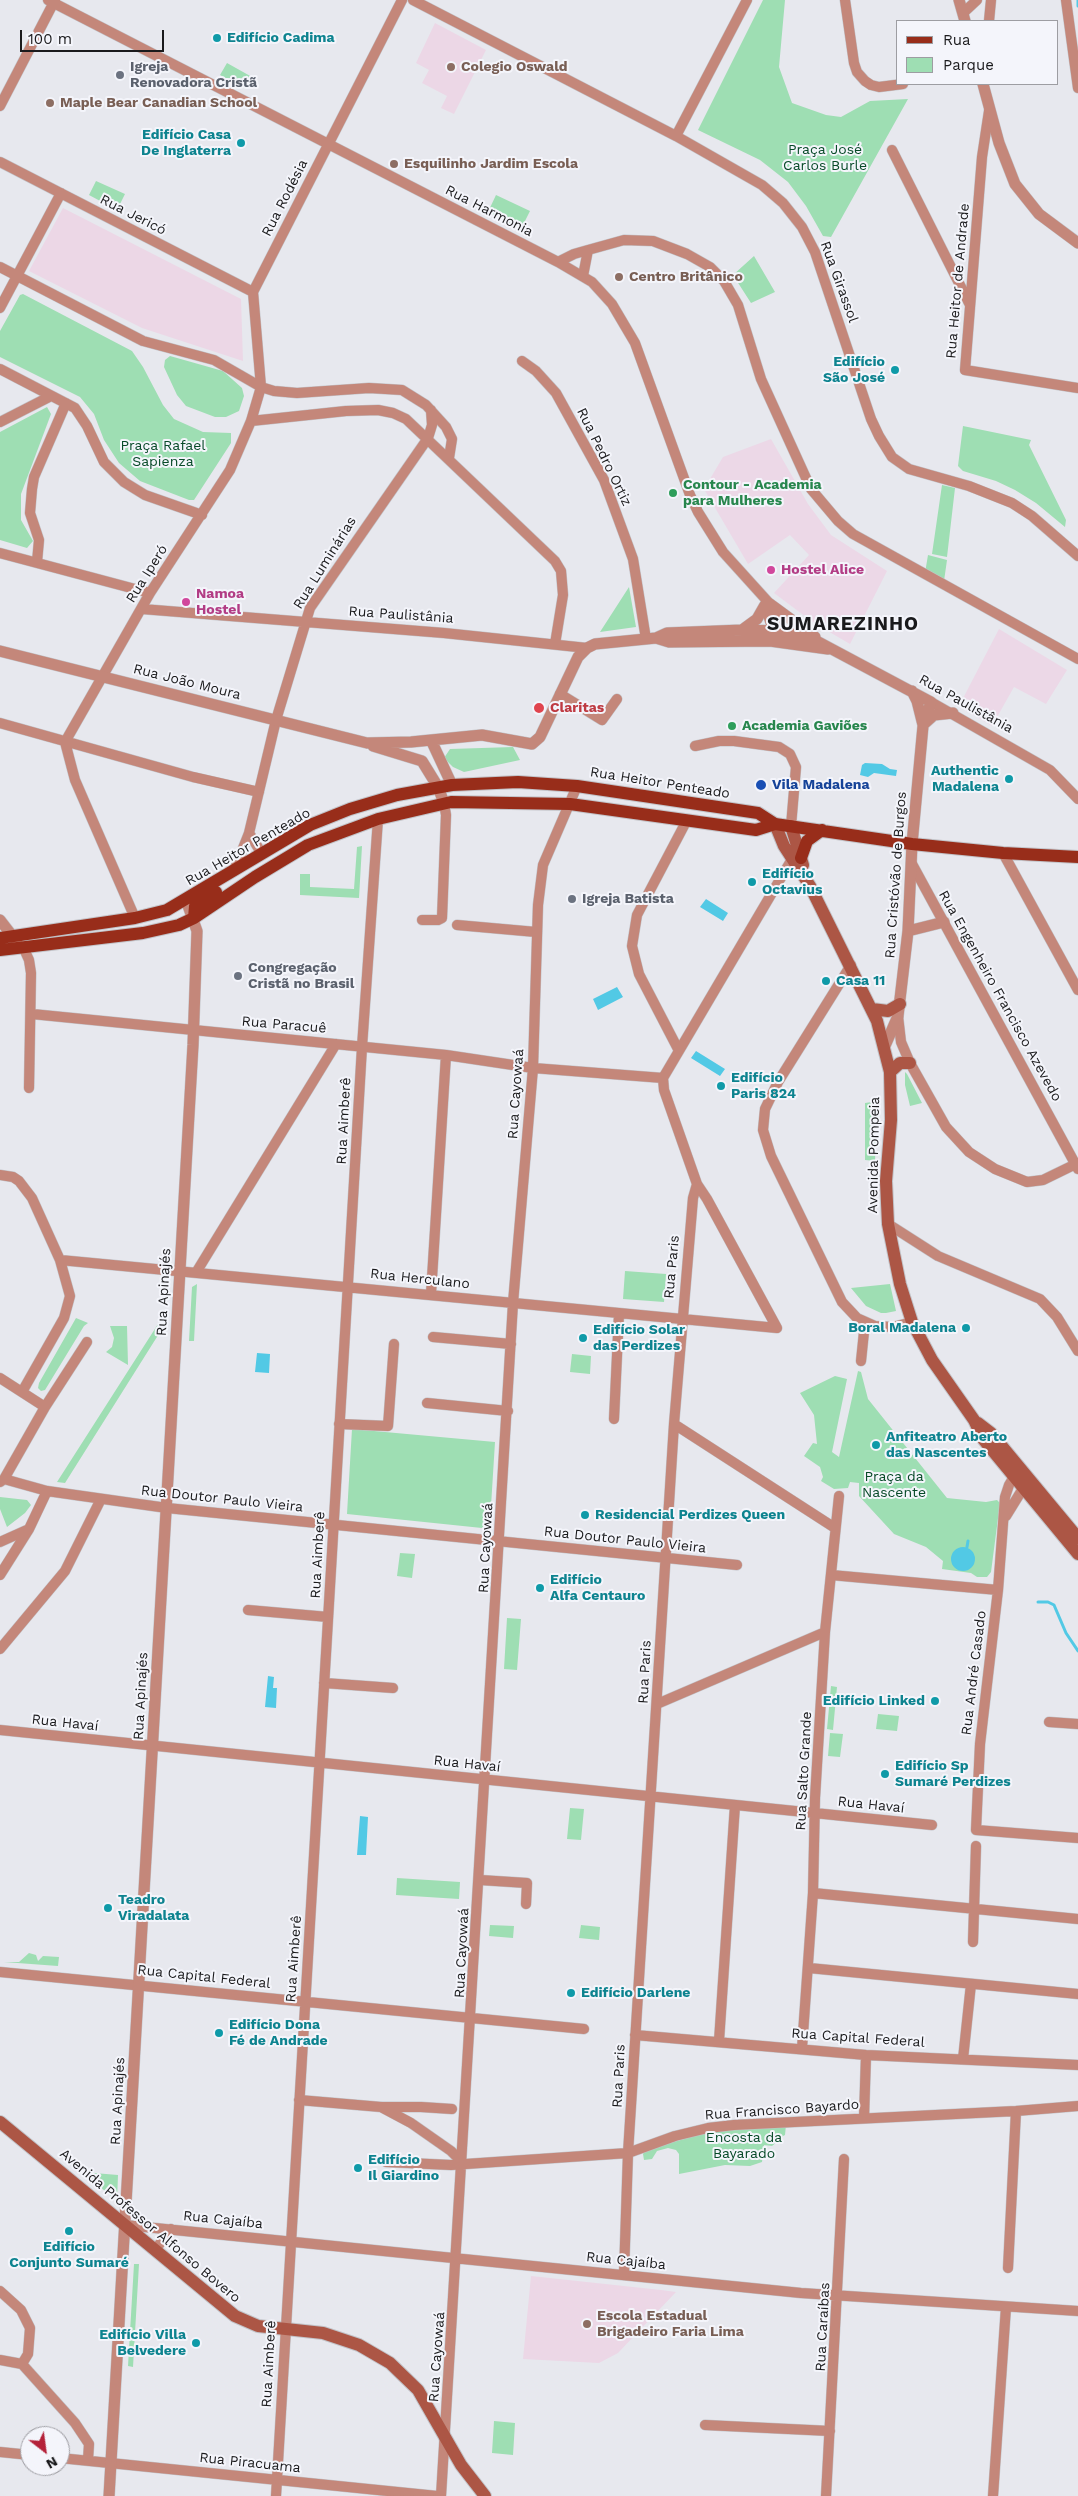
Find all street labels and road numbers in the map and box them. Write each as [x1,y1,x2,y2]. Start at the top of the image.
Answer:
street label: Rua Rodésia [258,157,312,239]
street label: Rua Harmonia [442,182,536,240]
street label: Rua Jericó [97,191,169,239]
street label: Rua Heitor de Andrade [943,203,973,359]
street label: Rua Girassol [817,239,861,325]
street label: Rua Pedro Ortiz [573,405,635,509]
street label: Rua Luminárias [290,514,360,612]
street label: Rua Iperó [123,542,171,606]
street label: Rua Paulistânia [348,603,454,627]
street label: Rua João Moura [132,661,242,703]
street label: Rua Paulistânia [916,671,1016,737]
street label: Rua Heitor Penteado [589,764,731,802]
street label: Rua Cristóvão de Burgos [882,791,910,959]
street label: Rua Heitor Penteado [183,804,313,890]
street label: Rua Engenheiro Francisco Azevedo [935,888,1065,1104]
street label: Rua Paracuê [241,1013,327,1037]
street label: Rua Cayowaá [504,1048,528,1140]
street label: Rua Aimberê [333,1077,355,1165]
street label: Avenida Pompeia [865,1097,883,1213]
street label: Rua Paris [661,1235,683,1299]
street label: Rua Apinajés [153,1248,175,1336]
street label: Rua Herculano [369,1265,471,1293]
street label: Rua Doutor Paulo Vieira [140,1482,304,1516]
street label: Rua Cayowaá [475,1502,497,1594]
street label: Rua Aimberê [307,1511,329,1599]
street label: Rua Doutor Paulo Vieira [543,1523,707,1557]
street label: Rua André Casado [958,1610,990,1736]
street label: Rua Paris [635,1640,655,1704]
street label: Rua Apinajés [130,1652,152,1740]
street label: Rua Havaí [31,1711,99,1735]
street label: Rua Salto Grande [792,1711,816,1831]
street label: Rua Havaí [433,1752,501,1776]
street label: Rua Havaí [837,1793,905,1817]
street label: Rua Cayowaá [451,1907,473,1999]
street label: Rua Aimberê [283,1915,305,2003]
street label: Rua Capital Federal [137,1962,271,1992]
street label: Rua Capital Federal [791,2025,925,2051]
street label: Rua Paris [609,2044,629,2108]
street label: Rua Apinajés [107,2057,129,2145]
street label: Rua Francisco Bayardo [704,2096,860,2124]
street label: Avenida Professor Alfonso Bovero [56,2145,244,2307]
street label: Rua Cajaíba [182,2207,264,2233]
street label: Rua Cajaíba [585,2248,667,2274]
street label: Rua Caraíbas [812,2282,834,2372]
street label: Rua Cayowaá [425,2311,449,2403]
street label: Rua Aimberê [258,2320,280,2408]
street label: Rua Piracuama [198,2449,302,2477]

